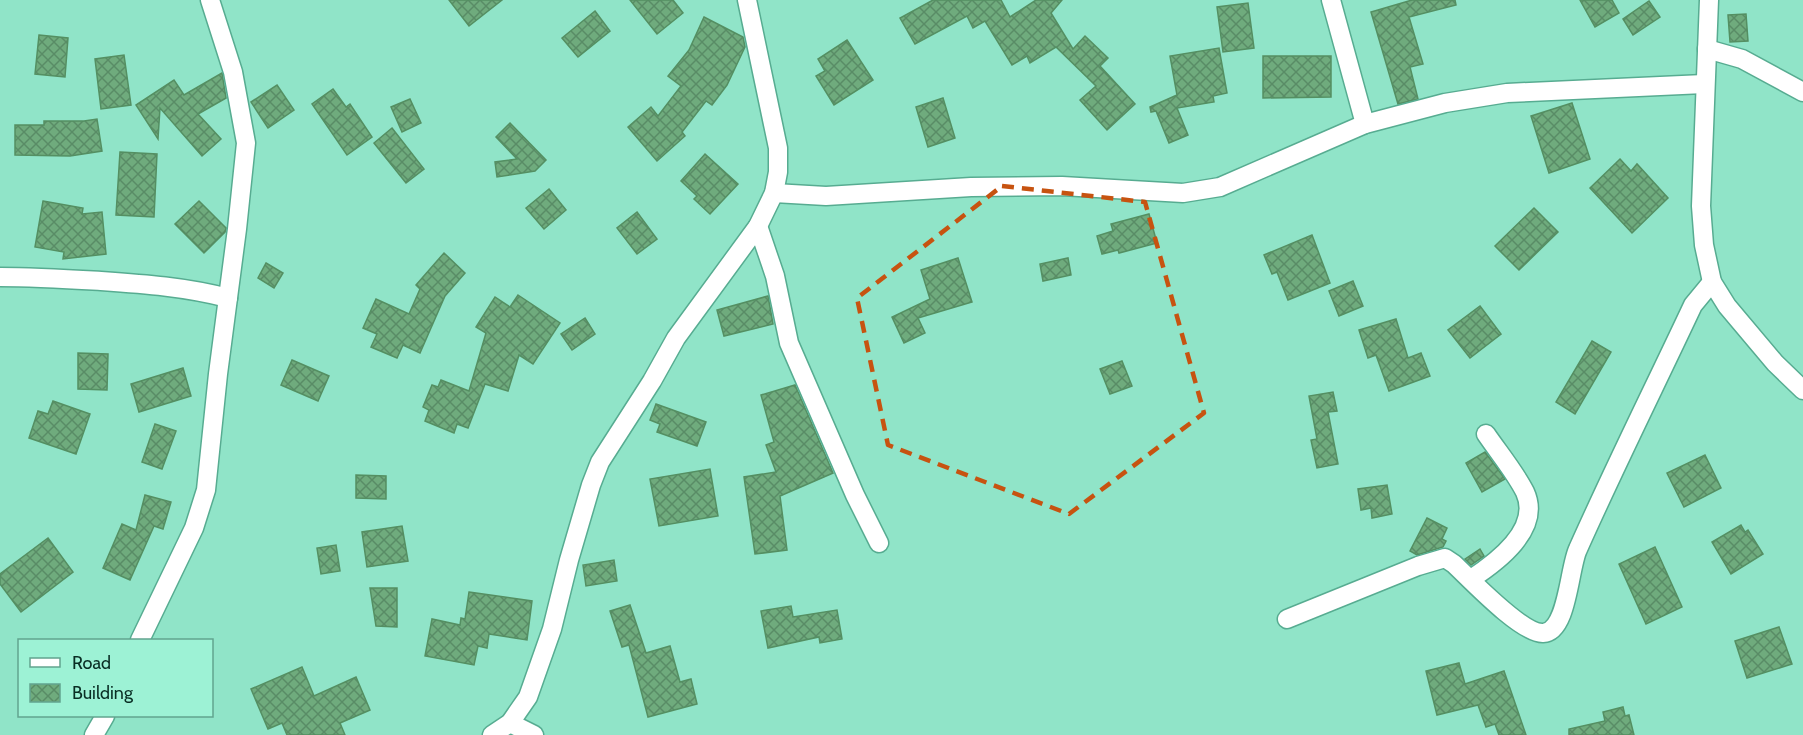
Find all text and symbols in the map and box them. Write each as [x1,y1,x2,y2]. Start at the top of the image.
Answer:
legend [18,639,213,717]
text: Road [72,652,111,674]
text: Building [72,682,134,704]

